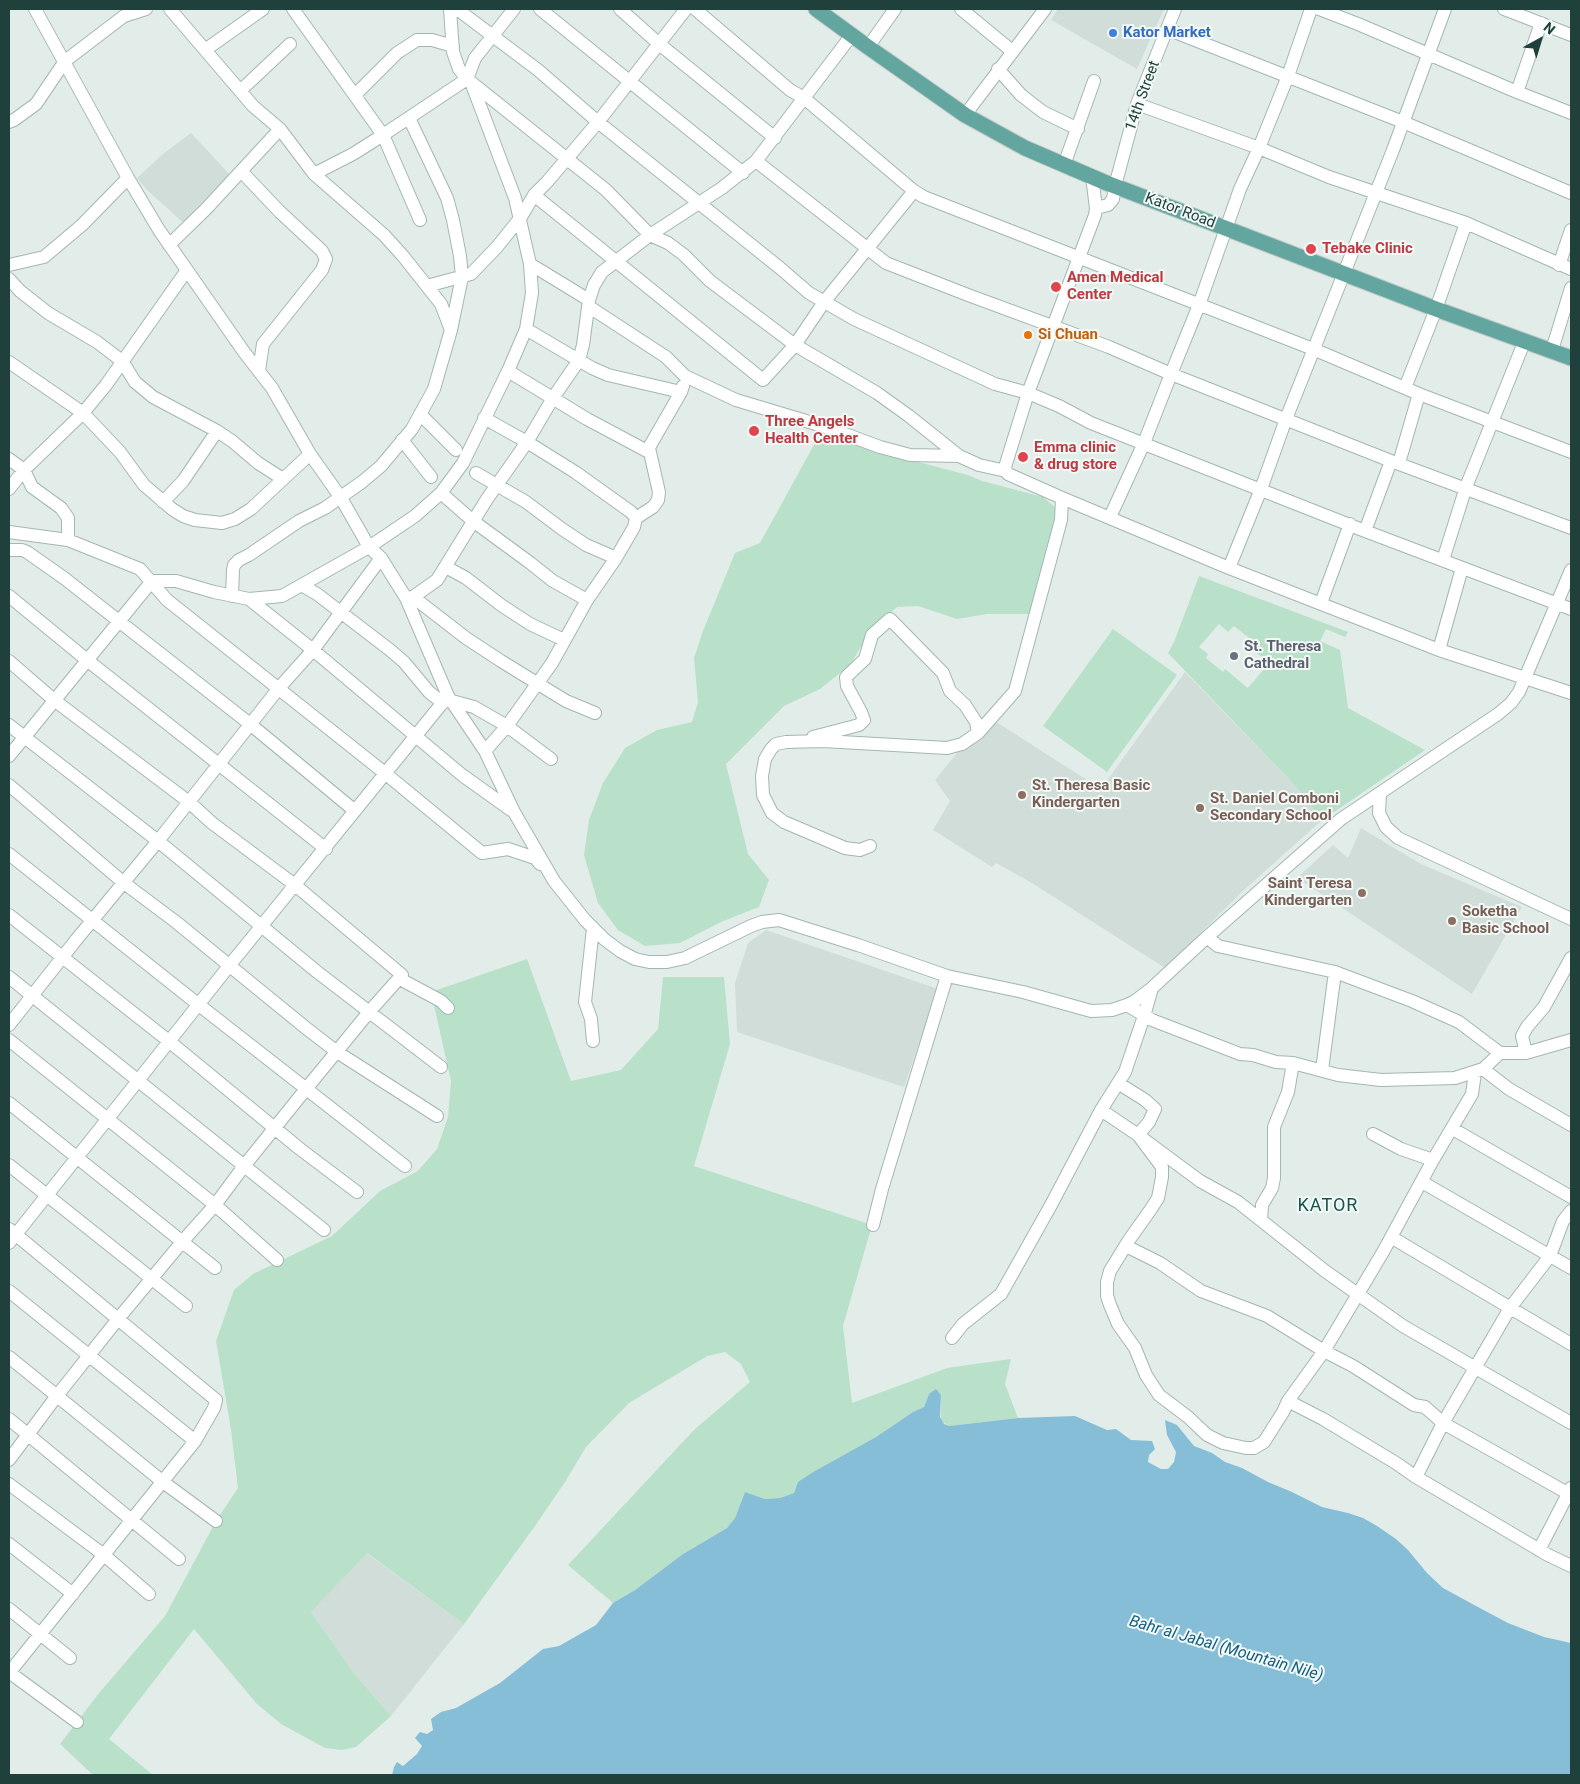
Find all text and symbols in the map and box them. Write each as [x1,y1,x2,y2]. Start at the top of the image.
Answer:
north arrow [1515,15,1565,65]
text: N [1541,19,1558,38]
place label: Kator Market [1123,24,1211,42]
marker: Kator Market [1107,27,1119,39]
street label: 14th Street [1122,58,1164,134]
street label: Kator Road [1142,189,1218,233]
place label: Tebake Clinic [1322,240,1413,258]
marker: Tebake Clinic [1304,242,1318,256]
place label: Amen Medical Center [1067,269,1164,304]
marker: Amen Medical Center [1049,280,1063,294]
place label: Si Chuan [1038,326,1098,344]
marker: Si Chuan [1022,329,1034,341]
place label: Three Angels Health Center [765,413,858,448]
marker: Three Angels Health Center [747,424,761,438]
place label: Emma clinic & drug store [1034,439,1117,474]
marker: Emma clinic & drug store [1016,450,1030,464]
place label: St. Theresa Cathedral [1244,638,1321,673]
marker: St. Theresa Cathedral [1228,650,1240,662]
place label: St. Theresa Basic Kindergarten [1032,777,1150,812]
marker: St. Theresa Basic Kindergarten [1016,789,1028,801]
place label: St. Daniel Comboni Secondary School [1210,790,1339,825]
marker: St. Daniel Comboni Secondary School [1194,802,1206,814]
place label: Saint Teresa Kindergarten [1264,875,1352,910]
marker: Saint Teresa Kindergarten [1356,887,1368,899]
place label: Soketha Basic School [1462,903,1549,938]
marker: Soketha Basic School [1446,915,1458,927]
district label: KATOR [1297,1195,1359,1217]
water label: Bahr al Jabal (Mountain Nile) [1127,1612,1325,1686]

